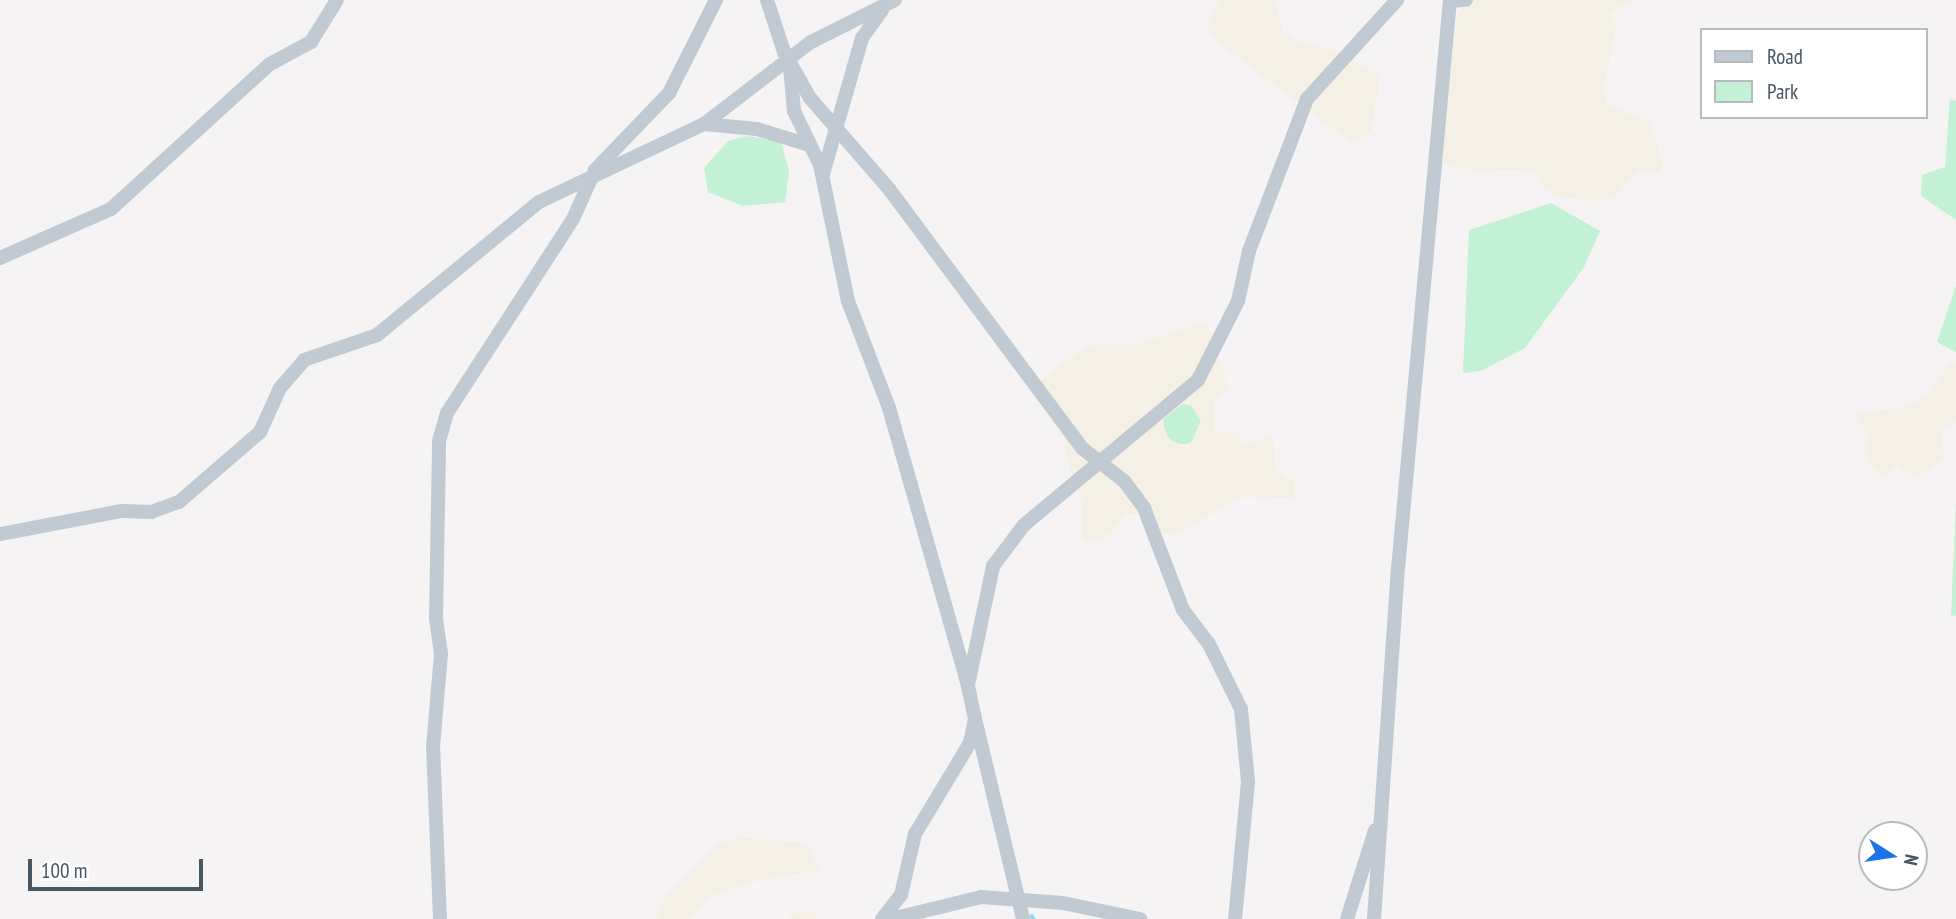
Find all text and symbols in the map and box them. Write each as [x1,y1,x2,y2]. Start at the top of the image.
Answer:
legend [1700,28,1928,119]
text: Road [1767,43,1803,70]
text: Park [1767,78,1798,105]
north arrow [1858,821,1928,891]
scale bar [32,846,206,890]
text: N [1899,852,1924,867]
text: 100 m [41,857,87,884]

